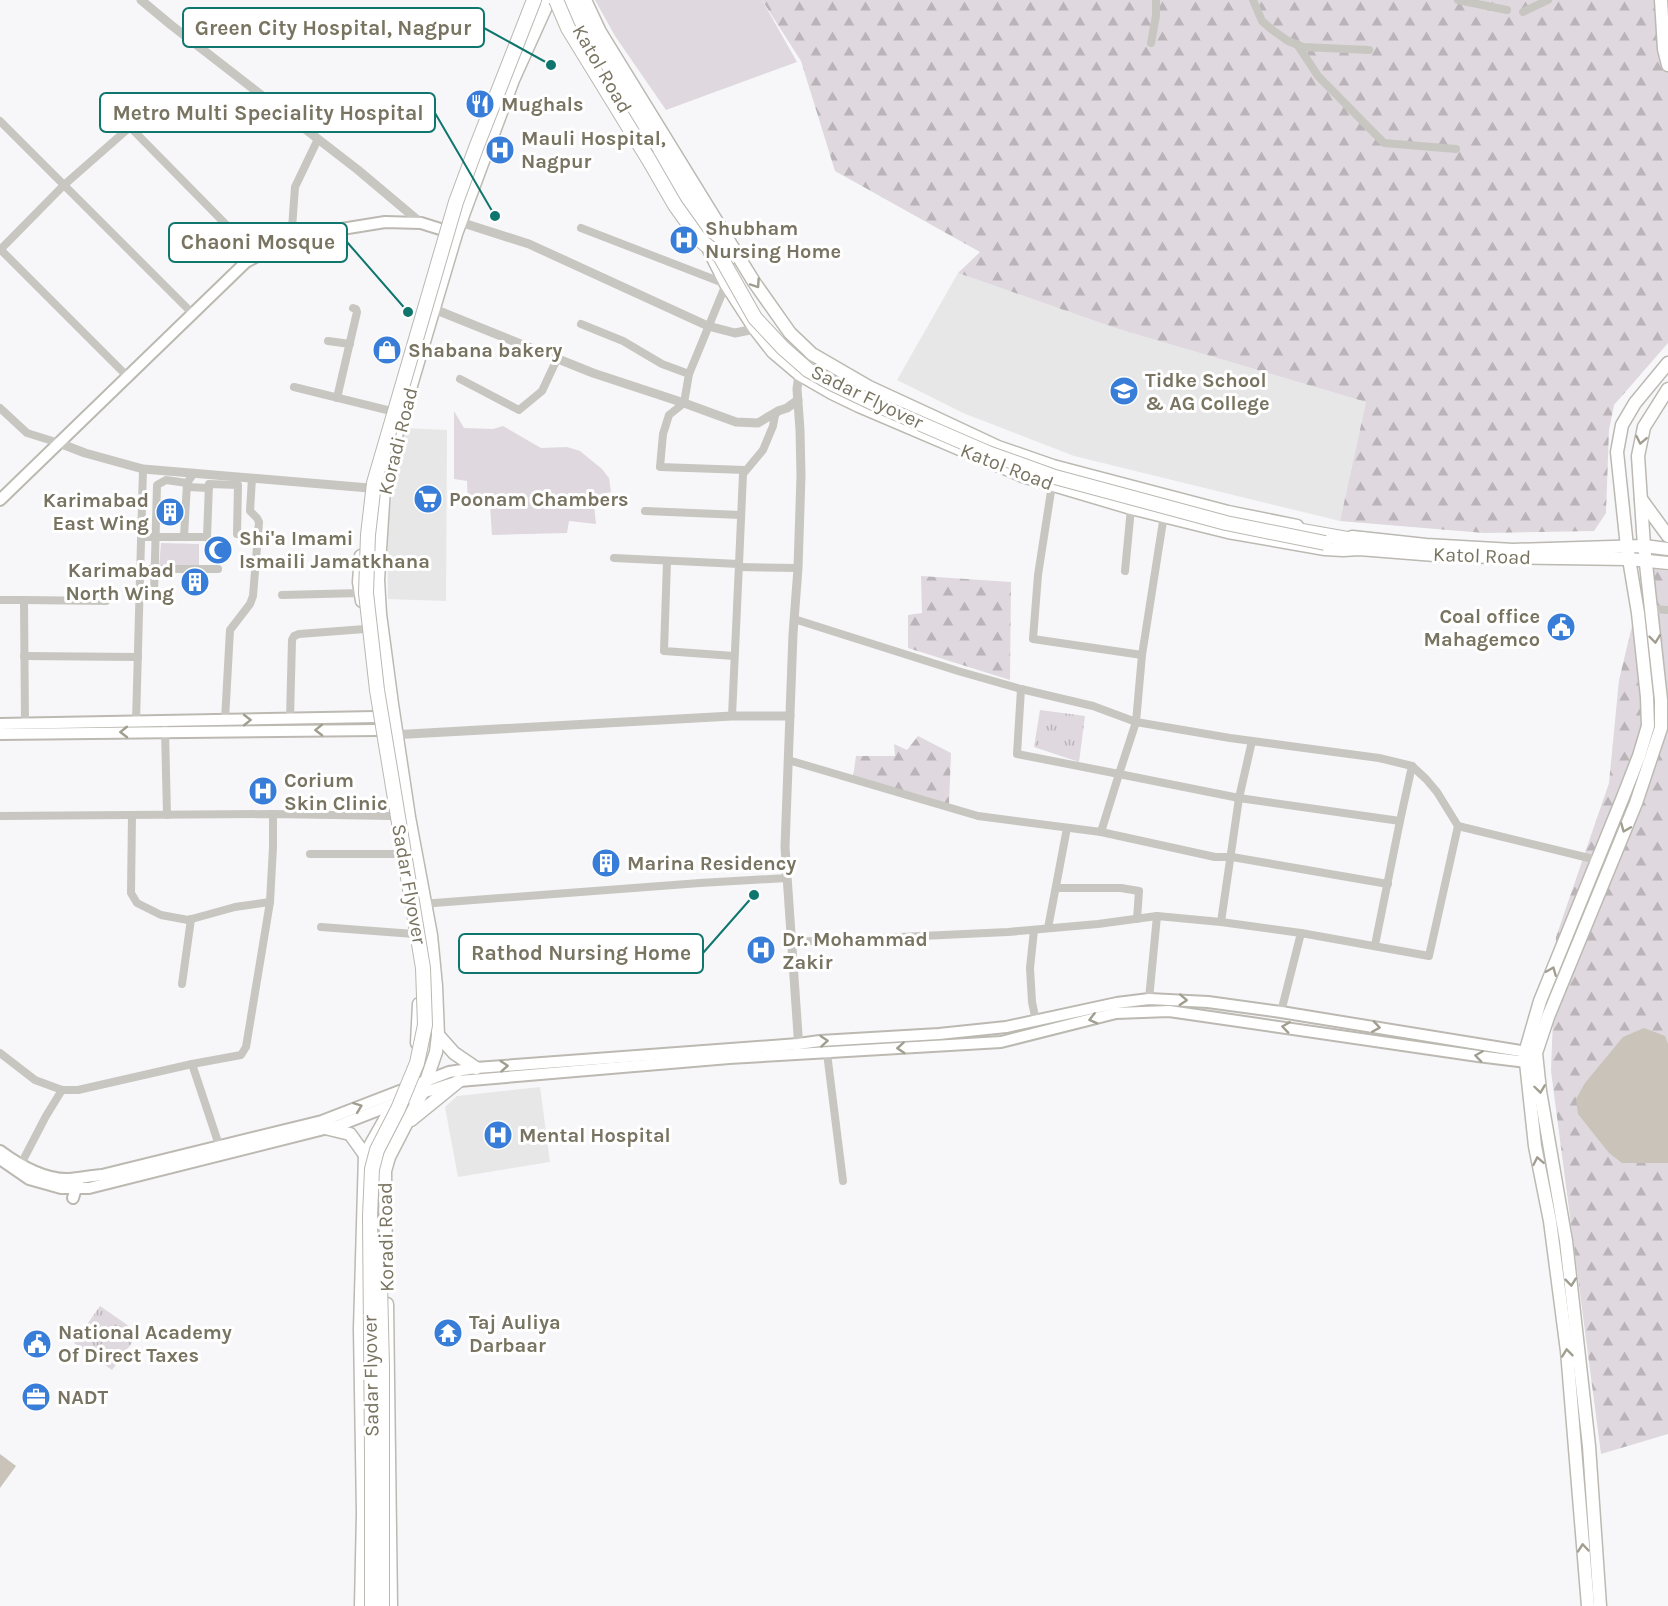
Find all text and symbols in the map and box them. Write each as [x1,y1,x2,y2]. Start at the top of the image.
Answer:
callout: Green City Hospital, Nagpur [183,8,484,47]
text: Green City Hospital, Nagpur [195,16,472,40]
street label: Katol Road [568,21,636,117]
restaurant icon: Mughals [464,88,496,120]
callout: Metro Multi Speciality Hospital [100,93,435,132]
place label: Mughals [501,93,583,116]
text: Metro Multi Speciality Hospital [112,101,424,125]
place label: Mauli Hospital, Nagpur [521,127,666,173]
hospital icon: Mauli Hospital, Nagpur [484,134,516,166]
place label: Shubham Nursing Home [705,217,841,263]
callout: Chaoni Mosque [169,223,347,262]
hospital icon: Shubham Nursing Home [668,224,700,256]
text: Chaoni Mosque [181,230,335,255]
one-way arrow [749,277,760,288]
shop icon: Shabana bakery [371,334,403,366]
place label: Shabana bakery [408,339,562,362]
street label: Sadar Flyover [807,360,927,434]
place label: Tidke School & AG College [1145,369,1269,415]
school or university icon: Tidke School & AG College [1108,375,1140,407]
street label: Koradi Road [374,385,422,497]
one-way arrow [1635,435,1648,445]
street label: Katol Road [957,439,1057,495]
supermarket icon: Poonam Chambers [412,483,444,515]
place label: Poonam Chambers [449,488,629,511]
place label: Karimabad East Wing [43,489,149,535]
building icon: Karimabad East Wing [154,496,186,528]
place label: Shi'a Imami Ismaili Jamatkhana [239,527,430,573]
mosque icon: Shi'a Imami Ismaili Jamatkhana [202,534,234,566]
street label: Katol Road [1433,543,1531,569]
place label: Karimabad North Wing [65,559,174,605]
building icon: Karimabad North Wing [179,566,211,598]
place label: Coal office Mahagemco [1424,605,1540,651]
public building icon: Coal office Mahagemco [1545,611,1577,643]
one-way arrow [1648,635,1660,644]
one-way arrow [243,714,252,726]
one-way arrow [314,724,323,736]
one-way arrow [119,726,128,738]
place label: Corium Skin Clinic [284,769,388,815]
hospital icon: Corium Skin Clinic [247,775,279,807]
street label: Sadar Flyover [387,822,431,947]
one-way arrow [1620,822,1632,833]
building icon: Marina Residency [590,847,622,879]
place label: Marina Residency [627,852,796,875]
place label: Dr. Mohammad Zakir [782,928,928,974]
callout: Rathod Nursing Home [459,934,703,973]
hospital icon: Dr. Mohammad Zakir [745,934,777,966]
text: Rathod Nursing Home [471,941,691,965]
one-way arrow [1545,966,1557,977]
one-way arrow [1179,994,1188,1007]
one-way arrow [1088,1012,1099,1024]
one-way arrow [1282,1021,1291,1033]
one-way arrow [1372,1021,1381,1033]
one-way arrow [819,1035,828,1048]
one-way arrow [897,1041,906,1054]
one-way arrow [1474,1051,1484,1063]
one-way arrow [499,1059,508,1072]
one-way arrow [1533,1085,1546,1094]
one-way arrow [352,1102,362,1115]
hospital icon: Mental Hospital [482,1119,514,1151]
place label: Mental Hospital [519,1124,671,1147]
one-way arrow [1532,1156,1545,1166]
street label: Koradi Road [374,1182,398,1292]
one-way arrow [1564,1277,1576,1287]
place label: Taj Auliya Darbaar [469,1311,561,1357]
street label: Sadar Flyover [358,1314,384,1437]
temple icon: Taj Auliya Darbaar [432,1317,464,1349]
place label: National Academy Of Direct Taxes [58,1321,232,1367]
public building icon: National Academy Of Direct Taxes [21,1328,53,1360]
one-way arrow [1561,1349,1574,1358]
office icon: NADT [20,1381,52,1413]
place label: NADT [57,1386,109,1409]
one-way arrow [1577,1543,1590,1552]

